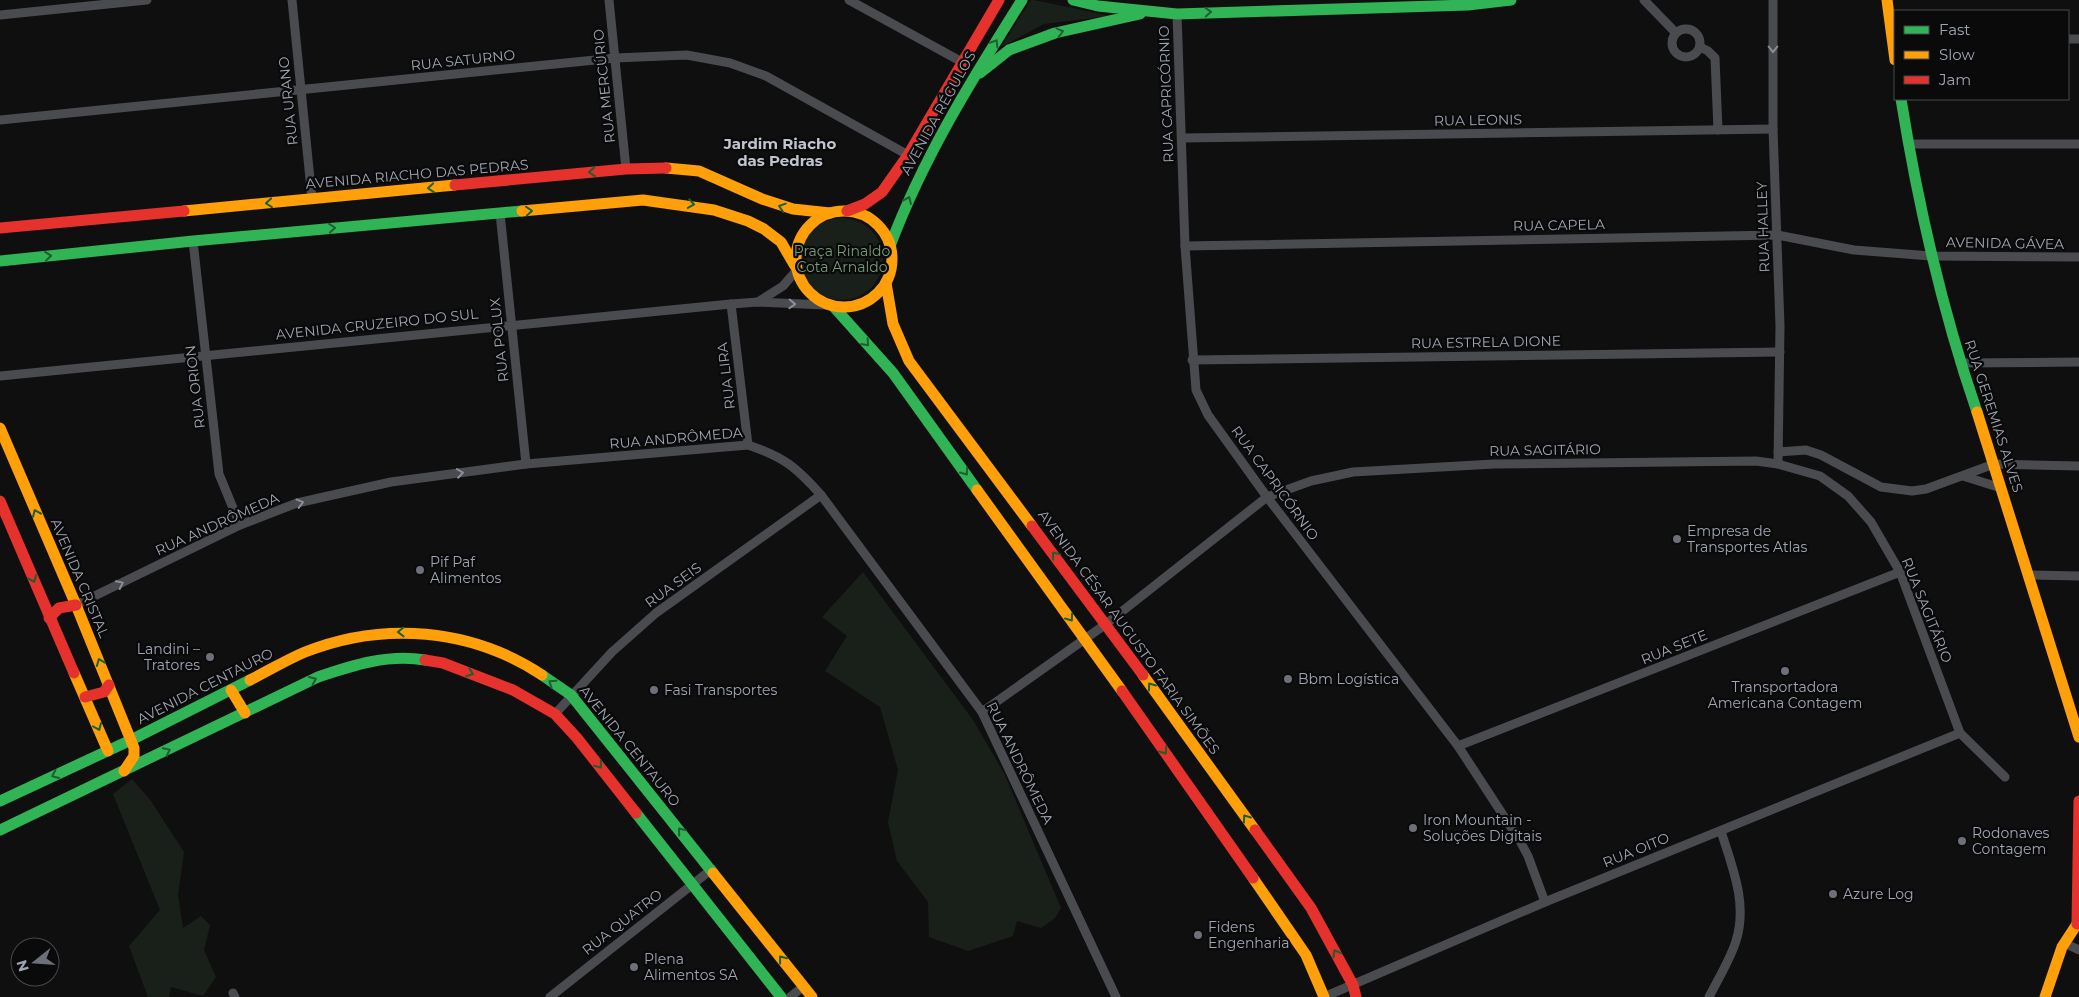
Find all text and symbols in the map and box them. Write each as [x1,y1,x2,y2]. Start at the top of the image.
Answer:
one-way arrow [1204,7,1212,18]
legend [1894,10,2069,100]
text: Fast [1939,20,1970,39]
street label: RUA CAPRICÓRNIO [1155,25,1177,163]
one-way arrow [1056,27,1065,38]
street label: RUA MERCÚRIO [589,28,619,144]
one-way arrow [989,39,998,49]
one-way arrow [1768,45,1778,53]
text: Slow [1939,45,1975,64]
street label: RUA SATURNO [410,46,516,74]
street label: AVENIDA RÉGULOS [896,48,980,178]
street label: RUA URANO [274,56,302,146]
text: Jam [1938,70,1971,89]
street label: RUA LEONIS [1434,110,1522,130]
district label: Jardim Riacho das Pedras [723,134,836,170]
street label: AVENIDA RIACHO DAS PEDRAS [305,155,529,193]
one-way arrow [588,166,596,177]
street label: RUA HALLEY [1752,181,1774,273]
one-way arrow [426,182,434,193]
one-way arrow [902,196,912,205]
one-way arrow [265,197,273,208]
one-way arrow [686,199,695,209]
one-way arrow [778,203,787,213]
one-way arrow [525,205,533,216]
street label: RUA CAPELA [1513,215,1606,235]
one-way arrow [328,223,336,234]
street label: AVENIDA GÁVEA [1946,233,2065,253]
park label: Praça Rinaldo Cota Arnaldo [794,242,890,276]
one-way arrow [45,251,53,262]
street label: RUA POLUX [486,297,512,383]
one-way arrow [788,298,796,309]
street label: AVENIDA CRUZEIRO DO SUL [275,304,480,344]
street label: RUA ESTRELA DIONE [1411,332,1561,352]
street label: RUA GEREMIAS ALVES [1961,337,2027,495]
one-way arrow [861,338,870,347]
street label: RUA LIRA [713,341,739,411]
street label: RUA ORION [181,344,209,430]
street label: RUA CAPRICÓRNIO [1227,422,1323,544]
street label: RUA ANDRÔMEDA [609,423,744,453]
street label: RUA SAGITÁRIO [1489,440,1601,460]
one-way arrow [959,466,968,476]
one-way arrow [456,468,464,479]
street label: RUA ANDRÔMEDA [152,488,283,559]
one-way arrow [296,498,305,509]
street label: AVENIDA CÉSAR AUGUSTO FARIA SIMÕES [1034,506,1224,758]
one-way arrow [32,509,43,518]
street label: AVENIDA CRISTAL [47,516,114,641]
place label: Empresa de Transportes Atlas [1687,522,1808,556]
marker: Empresa de Transportes Atlas [1671,533,1683,545]
one-way arrow [1052,552,1060,561]
place label: Pif Paf Alimentos [430,553,502,587]
street label: RUA SAGITÁRIO [1898,555,1956,665]
street label: RUA SEIS [641,558,705,612]
marker: Pif Paf Alimentos [414,564,426,576]
one-way arrow [27,574,37,582]
one-way arrow [115,580,124,590]
one-way arrow [1064,612,1073,622]
street label: RUA SETE [1638,626,1710,668]
one-way arrow [397,627,404,637]
place label: Landini – Tratores [137,640,200,674]
street label: AVENIDA CENTAURO [134,644,276,728]
marker: Landini – Tratores [204,651,216,663]
one-way arrow [95,658,106,667]
marker: Transportadora Americana Contagem [1779,665,1791,677]
one-way arrow [465,667,474,677]
place label: Bbm Logística [1298,670,1399,688]
marker: Bbm Logística [1282,673,1294,685]
one-way arrow [308,676,317,686]
place label: Transportadora Americana Contagem [1708,678,1862,712]
one-way arrow [549,680,558,689]
place label: Fasi Transportes [664,681,778,699]
street label: AVENIDA CENTAURO [576,682,684,810]
one-way arrow [1148,682,1157,692]
marker: Fasi Transportes [648,684,660,696]
street label: RUA ANDRÔMEDA [983,699,1058,828]
one-way arrow [92,722,102,731]
one-way arrow [1158,745,1167,755]
one-way arrow [162,747,171,757]
one-way arrow [593,759,602,769]
one-way arrow [51,769,60,780]
place label: Iron Mountain - Soluções Digitais [1423,811,1542,845]
one-way arrow [1243,814,1252,824]
marker: Iron Mountain - Soluções Digitais [1407,822,1419,834]
place label: Rodonaves Contagem [1972,824,2050,858]
one-way arrow [678,828,687,837]
street label: RUA OITO [1600,828,1672,872]
marker: Rodonaves Contagem [1956,835,1968,847]
street label: RUA QUATRO [578,885,666,959]
place label: Azure Log [1843,885,1914,903]
marker: Azure Log [1827,888,1839,900]
place label: Fidens Engenharia [1208,918,1290,952]
marker: Fidens Engenharia [1192,929,1204,941]
north arrow [10,937,60,987]
one-way arrow [1332,949,1342,958]
place label: Plena Alimentos SA [644,950,739,984]
one-way arrow [779,956,787,965]
text: N [12,958,33,974]
marker: Plena Alimentos SA [628,961,640,973]

